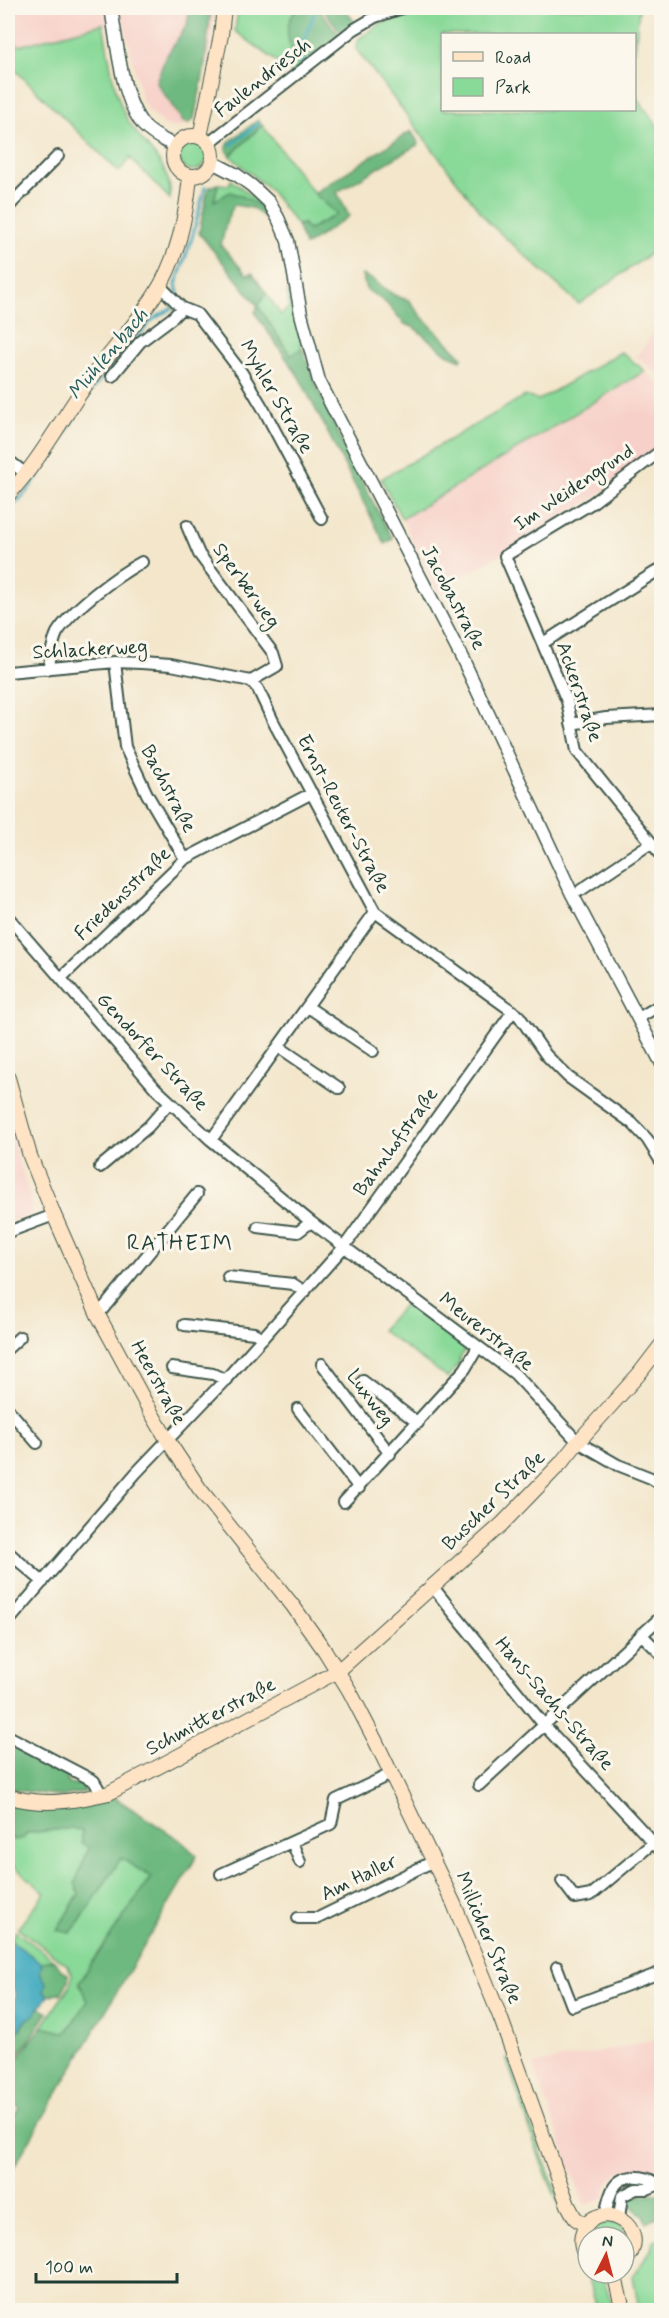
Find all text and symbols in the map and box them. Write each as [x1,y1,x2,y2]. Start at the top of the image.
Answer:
street label: Faulendriesch [209,32,317,124]
legend [441,33,636,111]
text: Road [495,46,531,70]
text: Park [495,76,531,100]
water label: Mühlenbach [61,302,155,406]
street label: Myhler Straße [233,335,319,459]
street label: Im Weidengrund [509,438,640,539]
street label: Sperberweg [205,538,286,635]
street label: Jacobastraße [414,541,492,655]
street label: Schlackerweg [32,634,148,667]
street label: Ackerstraße [549,638,609,746]
street label: Ernst-Reuter-Straße [290,730,396,898]
street label: Bachstraße [134,740,203,838]
street label: Friedensstraße [69,841,177,947]
street label: Gendorfer Straße [90,987,214,1117]
street label: Bahnhofstraße [347,1082,445,1202]
district label: RATHEIM [127,1230,233,1258]
street label: Meurerstraße [433,1286,539,1378]
street label: Heerstraße [124,1336,192,1430]
street label: Luxweg [340,1364,400,1432]
street label: Buscher Straße [437,1445,551,1557]
street label: Hans-Sachs-Straße [488,1631,620,1777]
street label: Schmitterstraße [141,1671,281,1763]
street label: Am Haller [316,1848,402,1908]
street label: Millicher Straße [448,1868,528,2008]
north arrow [576,2225,636,2285]
text: N [601,2231,614,2253]
scale bar [36,2246,177,2284]
text: 100 m [45,2256,93,2280]

